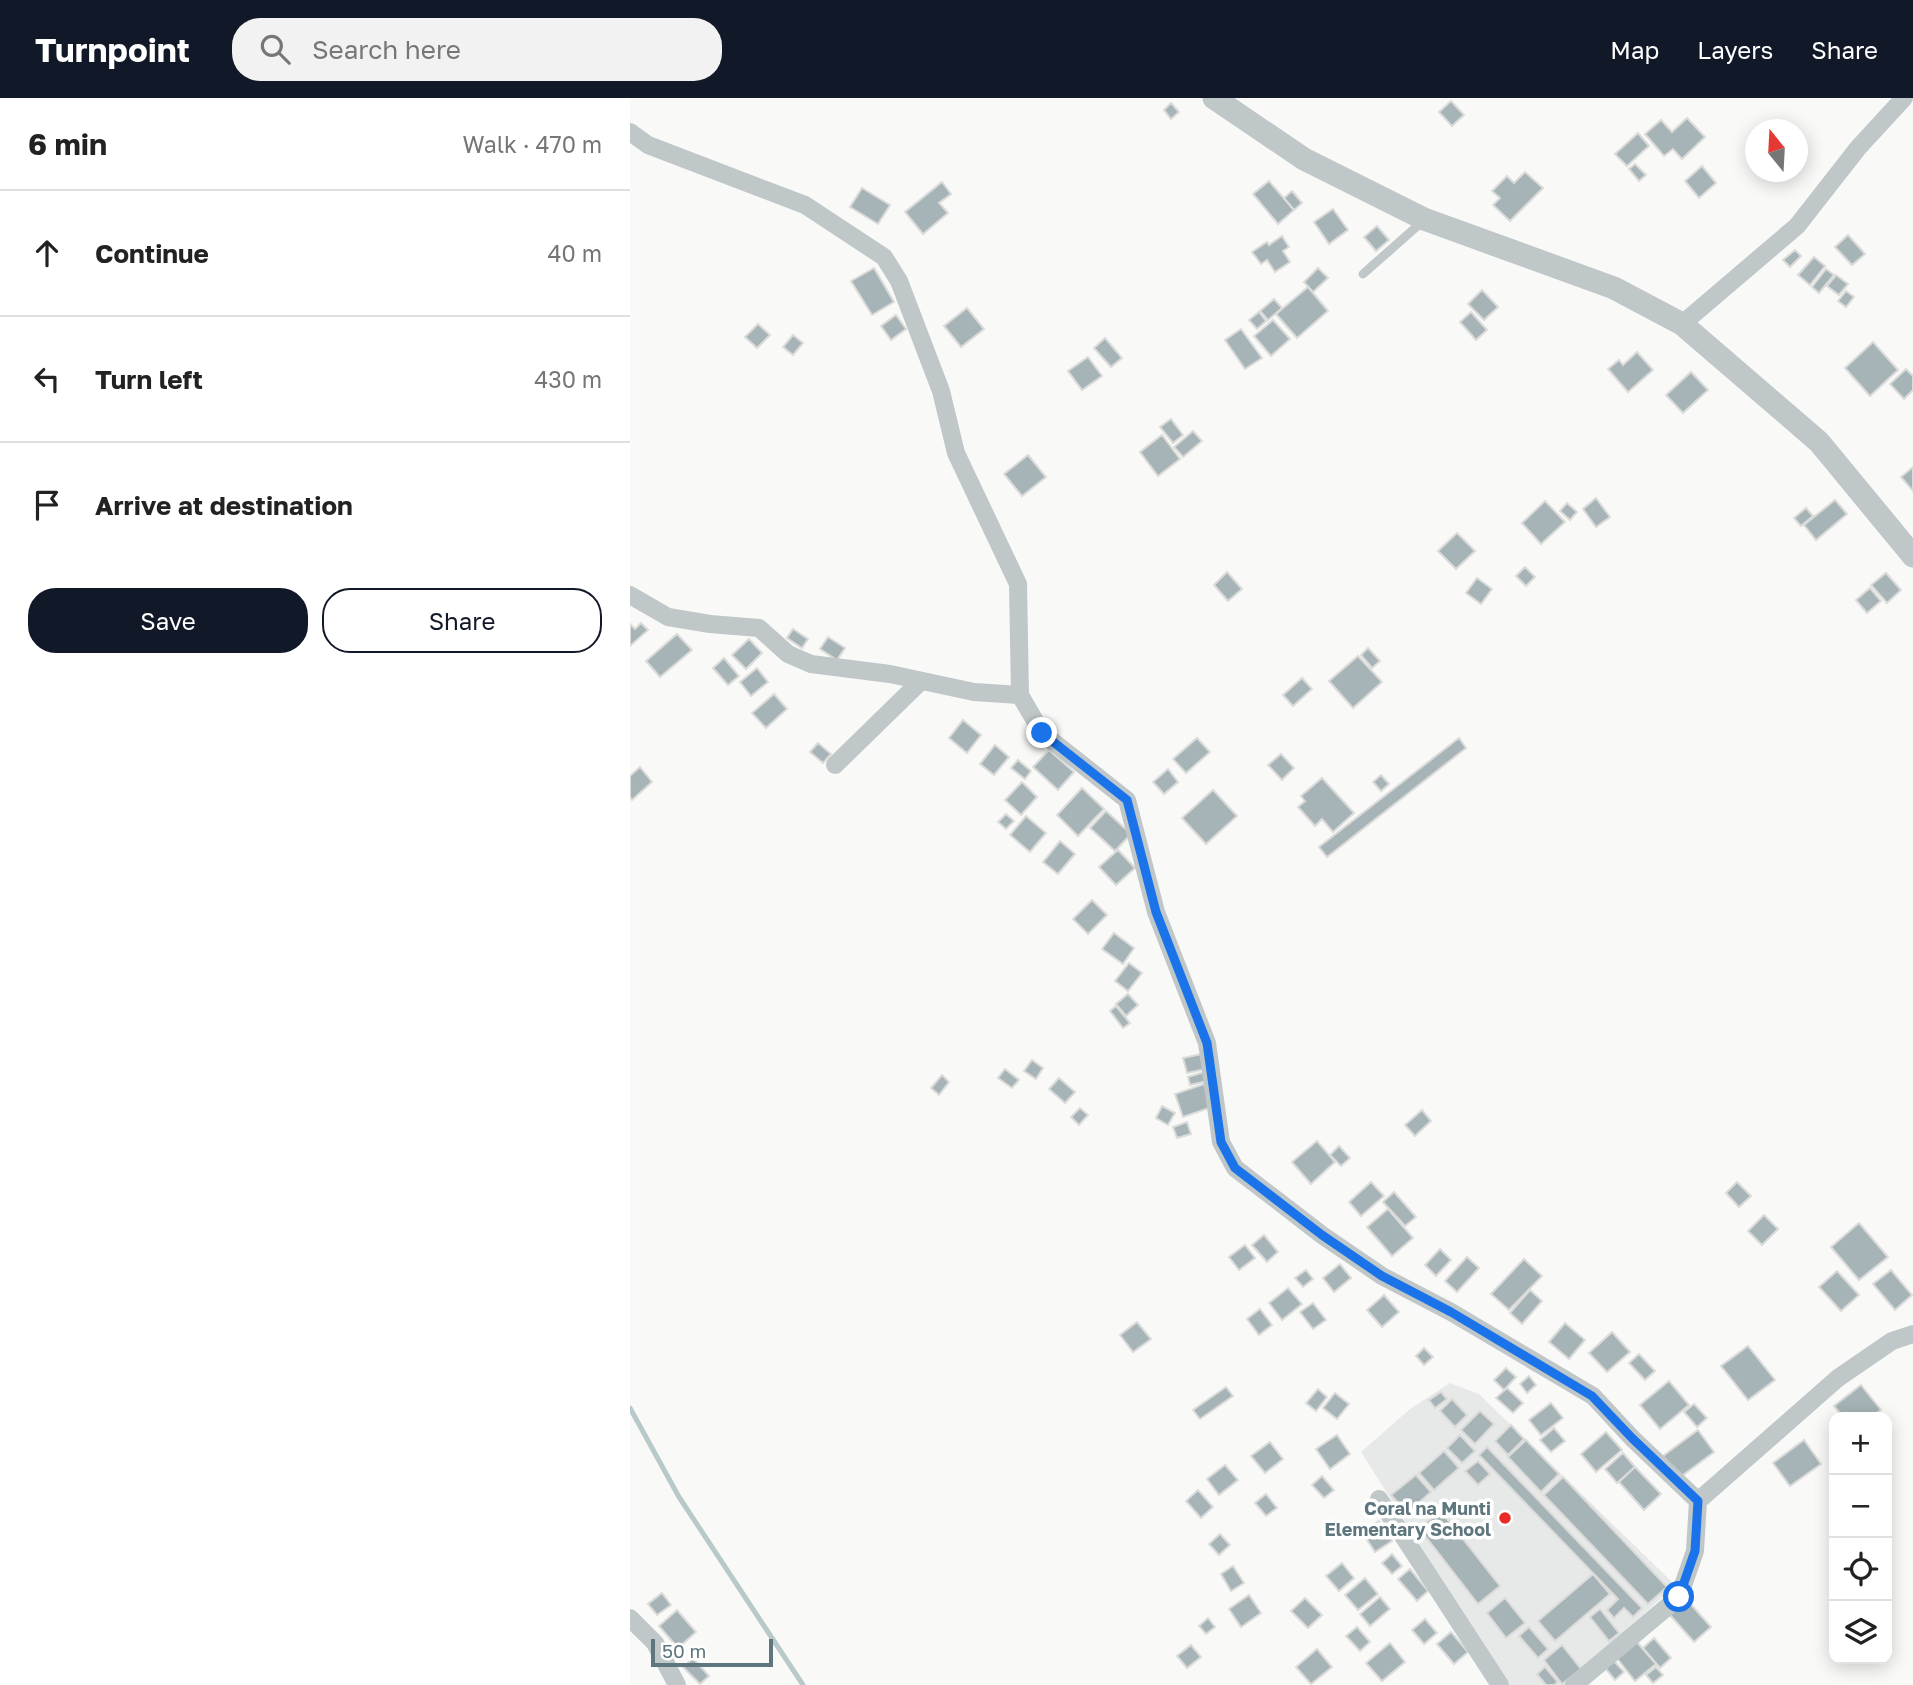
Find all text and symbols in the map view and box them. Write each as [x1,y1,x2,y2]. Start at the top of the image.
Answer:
search box [232,18,722,81]
text: Turnpoint [35,30,190,69]
icon: search [256,30,294,68]
text: Search here [312,34,461,65]
text: Map [1610,35,1659,64]
text: Layers [1697,35,1773,64]
text: Share [1811,35,1878,64]
north arrow [1745,119,1808,182]
text: 6 min [28,126,107,162]
text: Walk · 470 m [463,130,602,158]
icon: ahead [28,234,66,272]
text: Continue [95,238,209,269]
text: 40 m [548,239,602,267]
icon: left [28,360,66,398]
text: Turn left [95,364,203,395]
text: 430 m [534,365,602,393]
icon: arrive [28,486,66,524]
text: Arrive at destination [95,490,353,521]
button: Save [28,588,308,653]
button: Share [322,588,602,653]
route end [1026,717,1057,748]
map controls [1829,1412,1892,1664]
button: + [1829,1412,1892,1475]
button: − [1829,1475,1892,1538]
place label: Coral na Munti Elementary School [1325,1497,1491,1540]
marker: Coral na Munti Elementary School [1497,1510,1513,1526]
button: locate [1829,1538,1892,1601]
route start [1663,1581,1694,1612]
button: layers [1829,1601,1892,1664]
scale bar [651,1636,774,1668]
text: 50 m [662,1639,706,1662]

